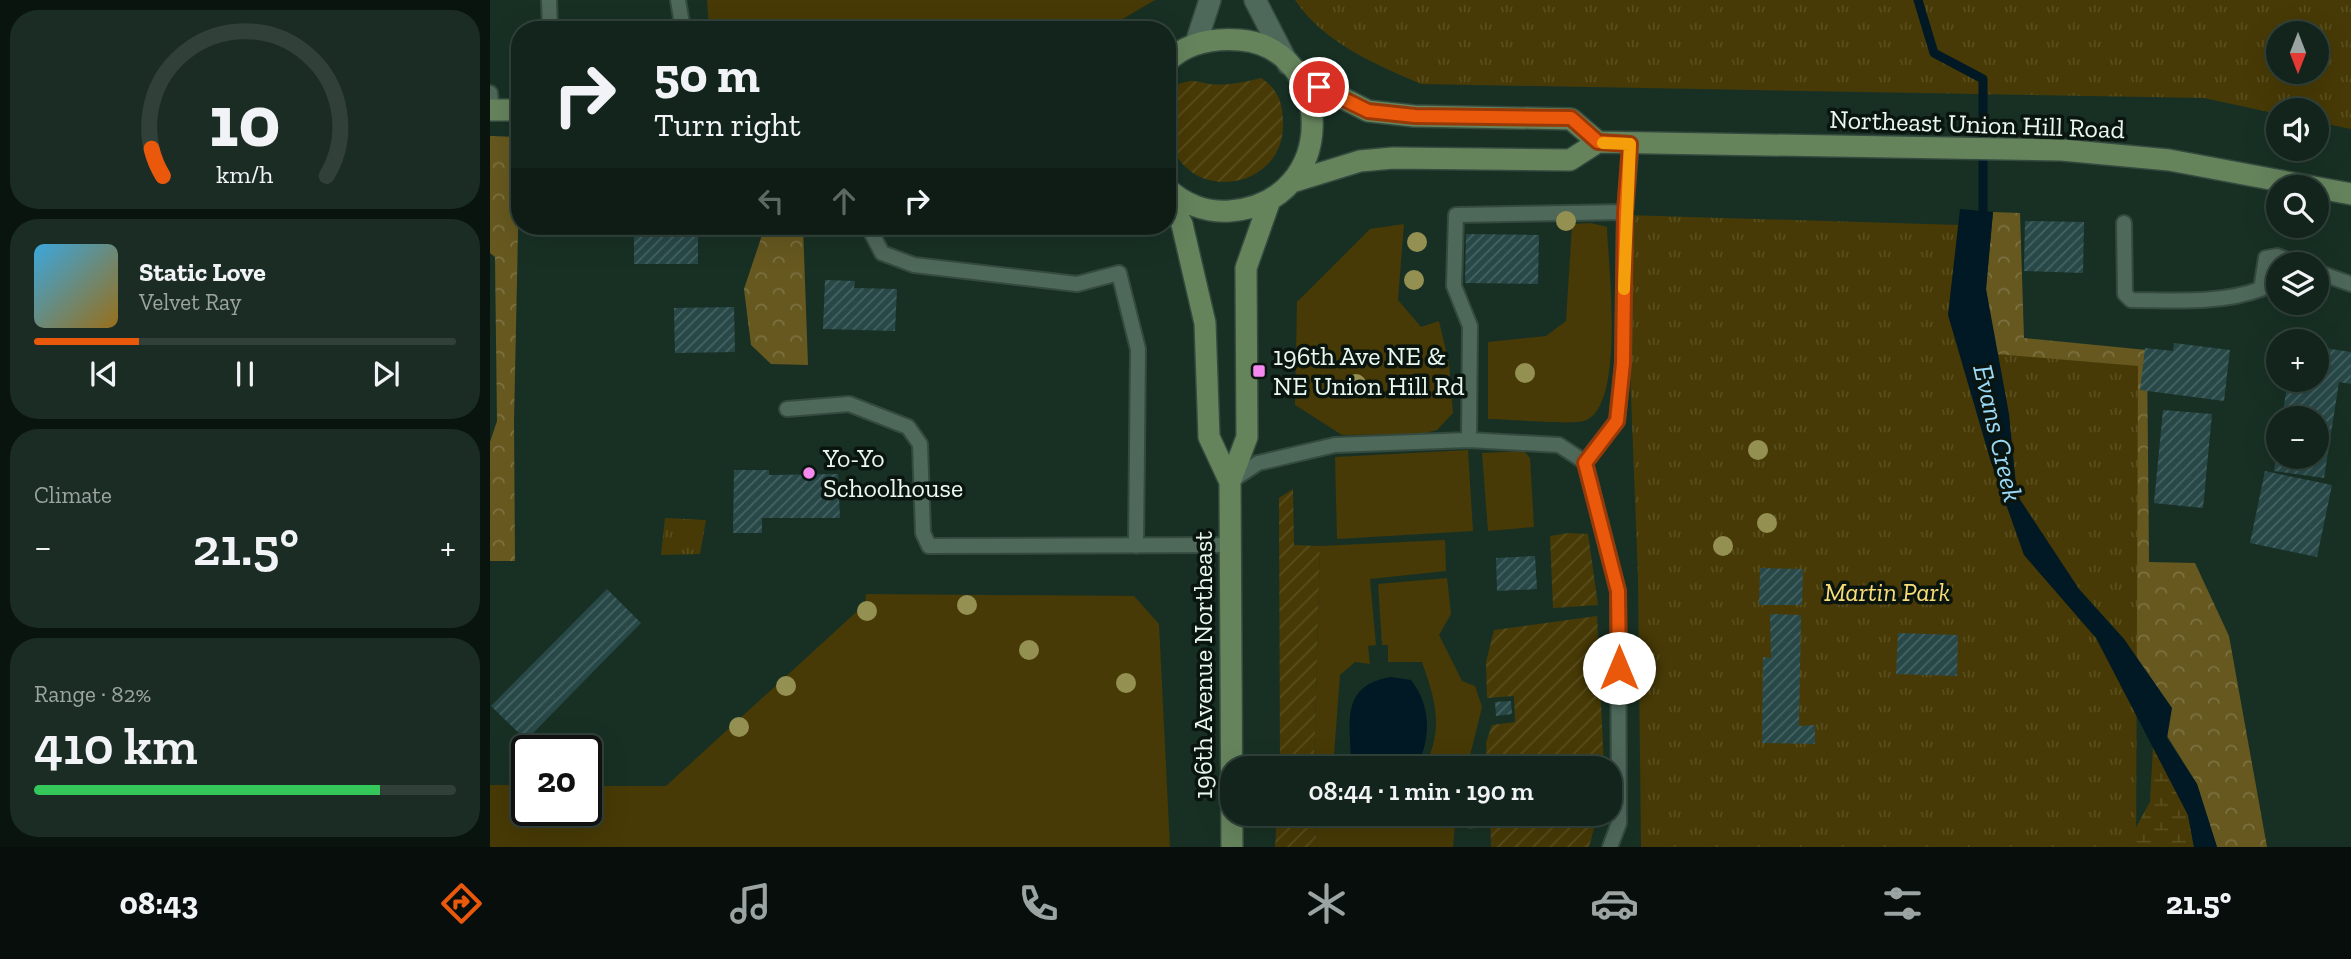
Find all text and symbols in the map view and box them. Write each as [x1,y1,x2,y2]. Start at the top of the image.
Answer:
north arrow [2266,21,2329,84]
map controls [2266,21,2329,469]
text: 50 m [654,46,760,105]
icon: right [539,49,630,140]
pin [1289,57,1349,117]
icon: arrive [1300,68,1338,106]
text: 10 [209,77,281,165]
button: sound [2266,98,2329,161]
street label: Northeast Union Hill Road [1829,103,2125,145]
text: Turn right [654,106,801,144]
text: km/h [216,158,274,188]
button: search [2266,175,2329,238]
icon: left [752,182,790,220]
icon: ahead [825,182,863,220]
icon: right [898,182,936,220]
button: layers [2266,252,2329,315]
text: Static Love [139,256,266,288]
text: Velvet Ray [139,288,241,316]
button: + [2266,329,2329,392]
place label: 196th Ave NE & NE Union Hill Rd [1273,340,1465,402]
icon: previous [85,355,123,393]
icon: pause [226,355,264,393]
icon: next [367,355,405,393]
water label: Evans Creek [1966,361,2030,505]
marker: 196th Ave NE & NE Union Hill Rd [1251,363,1267,379]
button: − [2266,406,2329,469]
place label: Yo-Yo Schoolhouse [822,442,963,504]
marker: Yo-Yo Schoolhouse [801,465,817,481]
text: Climate [34,481,112,509]
text: 21.5° [193,516,299,578]
text: − [34,524,52,570]
text: + [440,524,456,570]
street label: 196th Avenue Northeast [1187,531,1219,799]
park label: Martin Park [1824,576,1950,608]
position arrow [1582,631,1656,705]
text: Range · 82% [34,680,151,708]
text: 410 km [34,715,198,777]
speed limit sign: 20 [511,735,602,826]
text: 08:44 · 1 min · 190 m [1308,775,1534,807]
icon: directions [437,879,486,928]
icon: music [726,879,775,928]
icon: phone [1014,879,1063,928]
icon: climate [1302,879,1351,928]
icon: car [1590,879,1639,928]
icon: filters [1878,879,1927,928]
text: 08:43 [120,884,198,922]
text: 21.5° [2166,884,2231,922]

